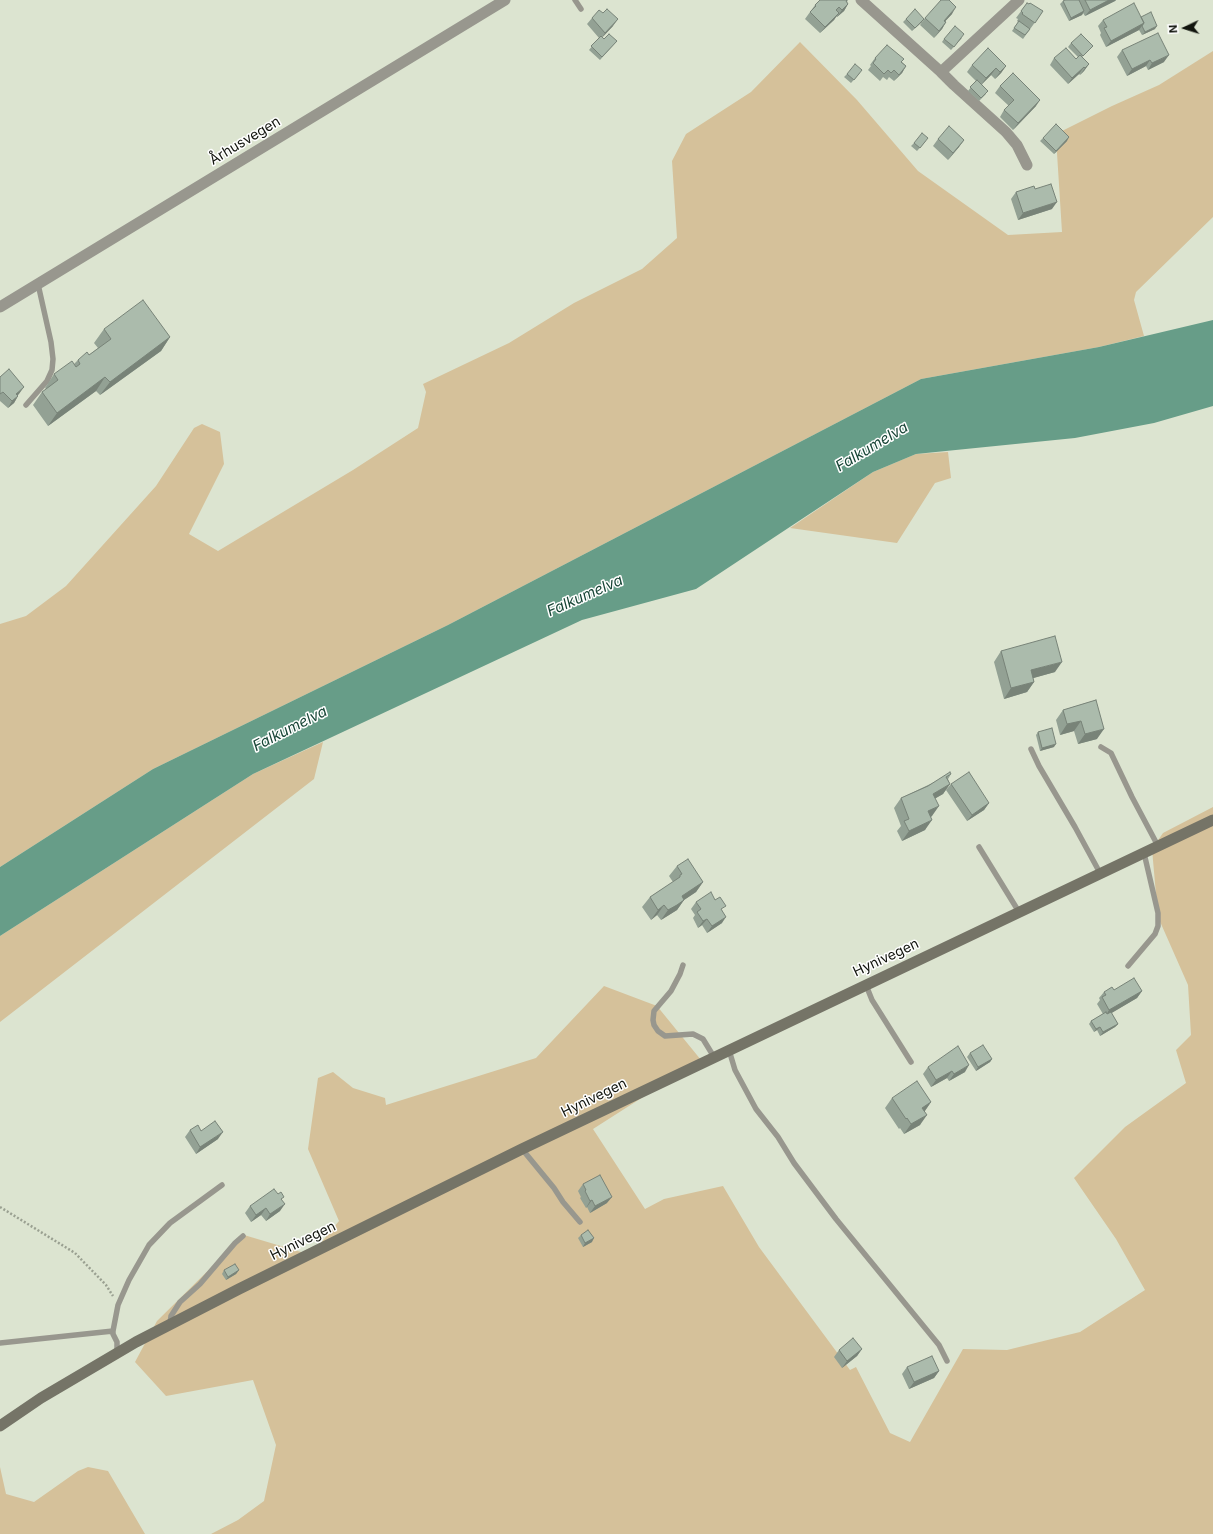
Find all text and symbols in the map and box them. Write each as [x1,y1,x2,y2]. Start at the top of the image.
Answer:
north arrow [1165,8,1205,48]
text: N [1166,24,1180,34]
street label: Århusvegen [206,113,284,169]
water label: Falkumelva [833,418,911,476]
water label: Falkumelva [544,571,626,621]
water label: Falkumelva [250,703,330,755]
street label: Hynivegen [850,935,922,981]
street label: Hynivegen [559,1075,629,1121]
street label: Hynivegen [268,1218,338,1264]

